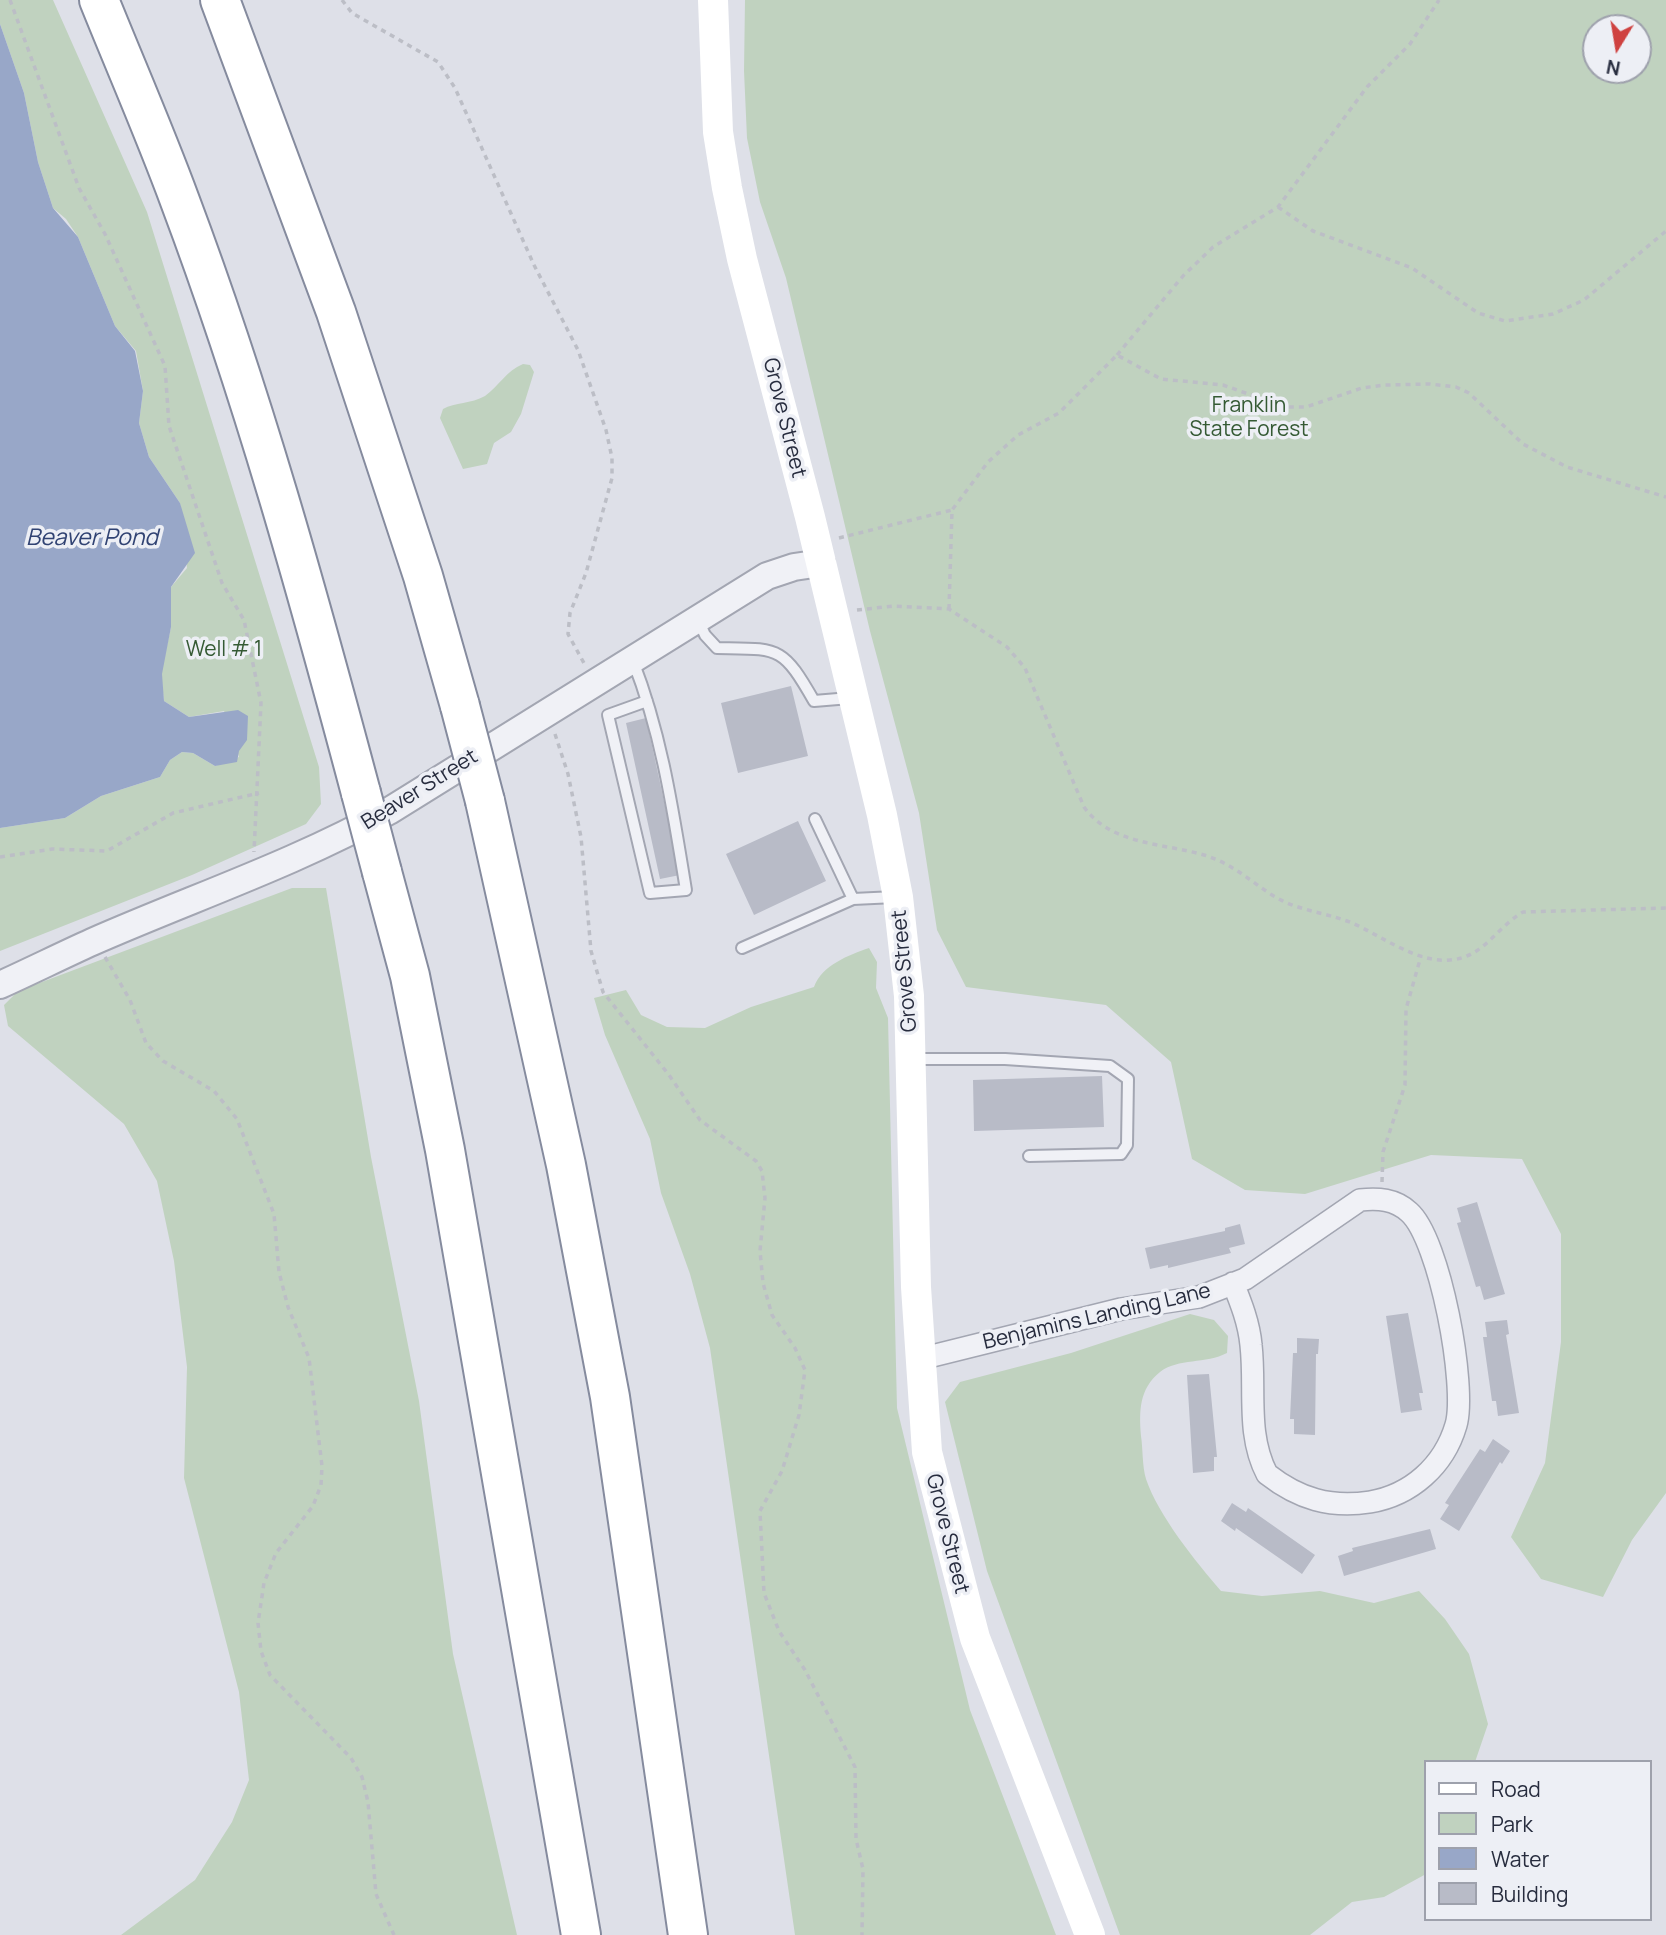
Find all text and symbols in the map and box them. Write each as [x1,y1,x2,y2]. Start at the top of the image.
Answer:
north arrow [1582,14,1652,84]
text: N [1604,54,1623,82]
street label: Grove Street [757,355,811,481]
park label: Franklin State Forest [1189,393,1309,443]
water label: Beaver Pond [26,525,158,553]
park label: Well # 1 [186,637,262,663]
street label: Beaver Street [357,744,483,836]
street label: Grove Street [887,909,923,1033]
street label: Benjamins Landing Lane [981,1279,1213,1355]
street label: Grove Street [920,1471,974,1597]
legend [1424,1760,1652,1921]
text: Road [1491,1775,1541,1803]
text: Park [1491,1810,1533,1838]
text: Water [1491,1845,1549,1873]
text: Building [1491,1880,1568,1908]

